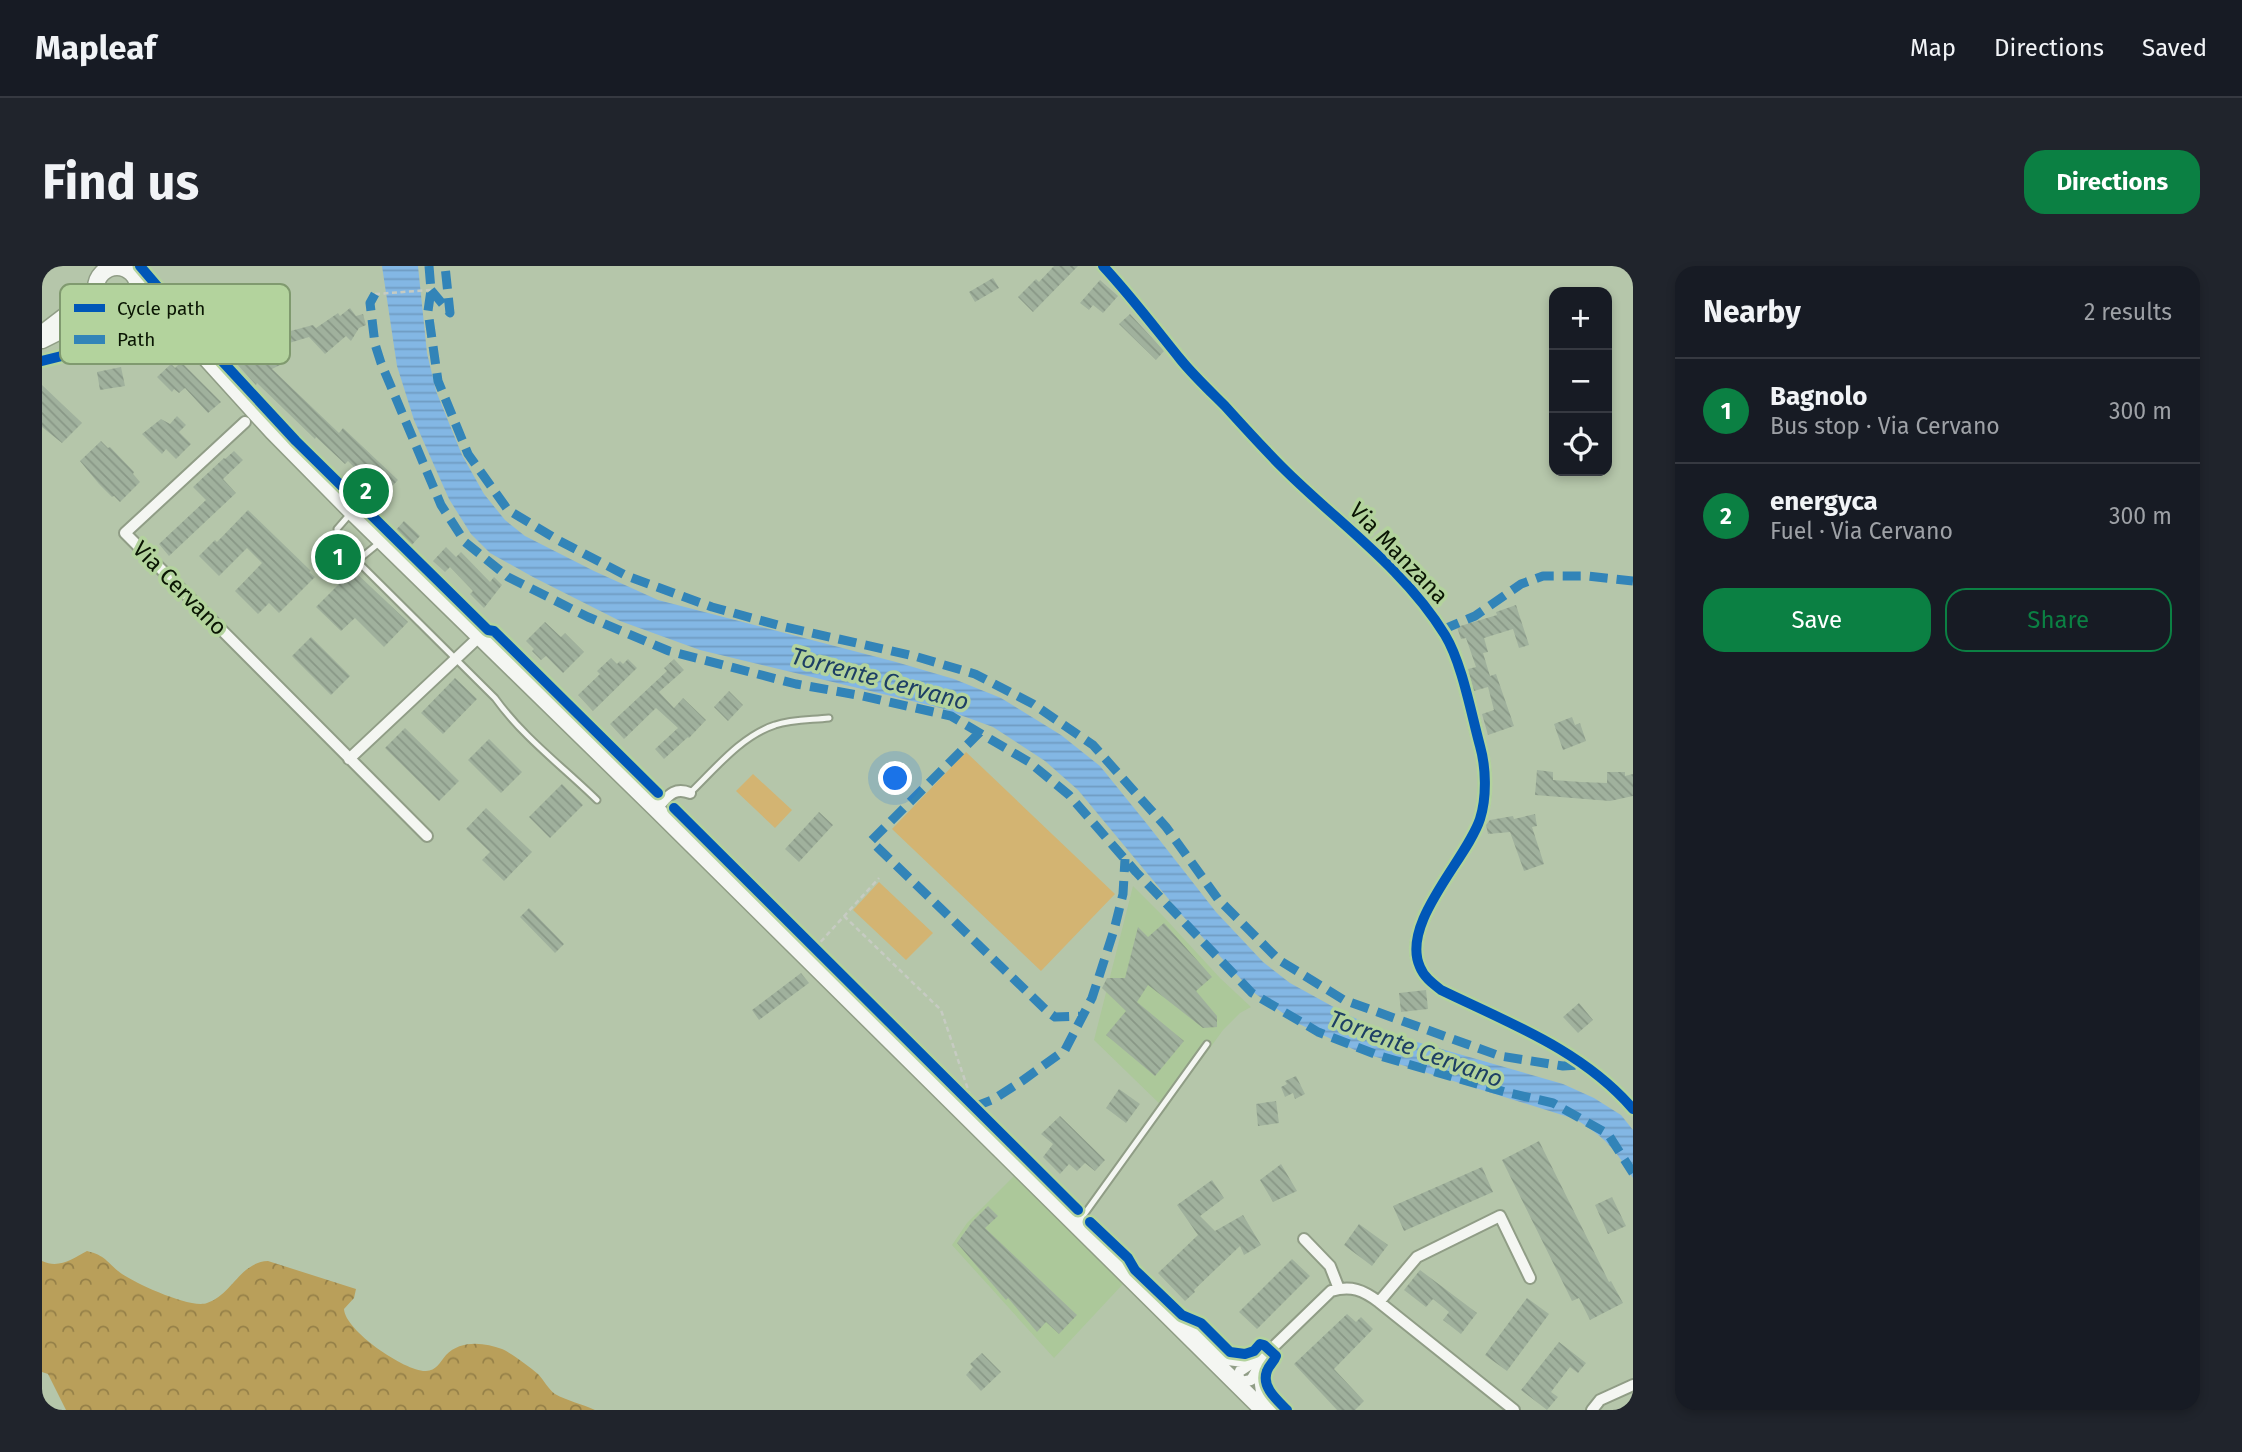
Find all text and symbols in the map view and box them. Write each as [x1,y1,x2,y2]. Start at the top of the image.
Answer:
text: Mapleaf [35,28,156,68]
text: Map [1910,34,1956,62]
text: Directions [1994,34,2104,62]
text: Saved [2142,34,2207,62]
button: Directions [2024,150,2200,214]
text: Find us [42,153,199,212]
legend [60,284,290,364]
map controls [1549,287,1612,476]
button: + [1549,287,1612,350]
text: Nearby [1703,294,1801,330]
text: Cycle path [117,297,205,320]
text: 2 results [2084,298,2172,326]
text: Path [117,328,155,351]
button: − [1549,350,1612,413]
text: Bagnolo [1770,381,1867,412]
text: 1 [1721,397,1731,425]
text: 300 m [2109,397,2172,425]
text: Bus stop · Via Cervano [1770,412,2000,440]
button: locate [1549,413,1612,476]
pin: 2 [343,465,389,517]
text: energyca [1770,486,1878,517]
street label: Via Manzana [1344,497,1454,609]
text: 2 [1720,502,1732,530]
text: 300 m [2109,502,2172,530]
text: Fuel · Via Cervano [1770,517,1953,545]
pin: 1 [315,531,361,583]
street label: Via Cervano [127,535,233,641]
button: Save [1703,588,1931,652]
button: Share [1945,588,2172,652]
water label: Torrente Cervano [788,642,972,716]
your location [878,761,912,795]
water label: Torrente Cervano [1325,1005,1507,1093]

